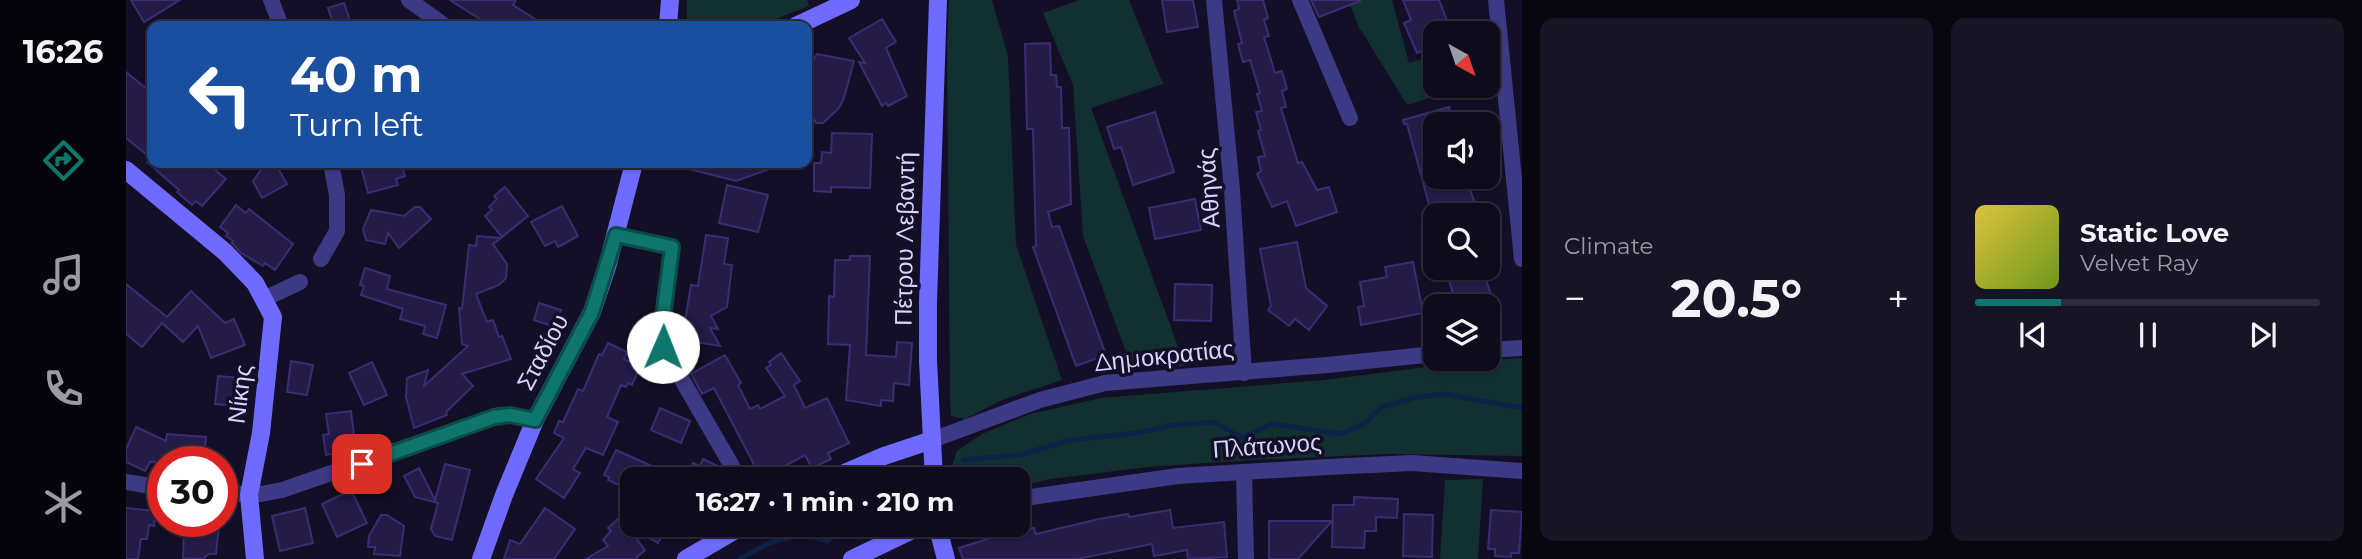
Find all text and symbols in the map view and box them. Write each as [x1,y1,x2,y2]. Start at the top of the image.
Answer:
north arrow [1423,21,1500,98]
map controls [1423,21,1500,371]
text: 16:26 [23,32,103,71]
text: 40 m [290,45,422,104]
icon: left [175,49,266,140]
text: Turn left [290,105,424,144]
button: sound [1423,112,1500,189]
icon: directions [39,136,88,185]
street label: Αθηνάς [1191,147,1226,229]
street label: Πέτρου Λεβαντή [888,152,921,326]
button: search [1423,203,1500,280]
text: Static Love [2080,217,2229,249]
text: Climate [1564,232,1653,260]
text: Velvet Ray [2080,249,2198,277]
icon: music [39,250,88,299]
text: 20.5° [1671,267,1802,330]
text: − [1564,275,1586,322]
text: + [1887,275,1909,322]
button: layers [1423,294,1500,371]
street label: Σταδίου [511,309,575,395]
position arrow [626,310,700,384]
icon: previous [2014,316,2052,354]
icon: pause [2129,316,2167,354]
icon: next [2244,316,2282,354]
street label: Δημοκρατίας [1093,334,1235,377]
street label: Νίκης [221,363,258,425]
icon: phone [39,364,88,413]
street label: Πλάτωνος [1212,427,1322,464]
pin [332,434,392,494]
icon: arrive [343,445,381,483]
speed limit sign: 30 [147,446,238,537]
icon: climate [39,478,88,527]
text: 16:27 · 1 min · 210 m [696,486,954,518]

